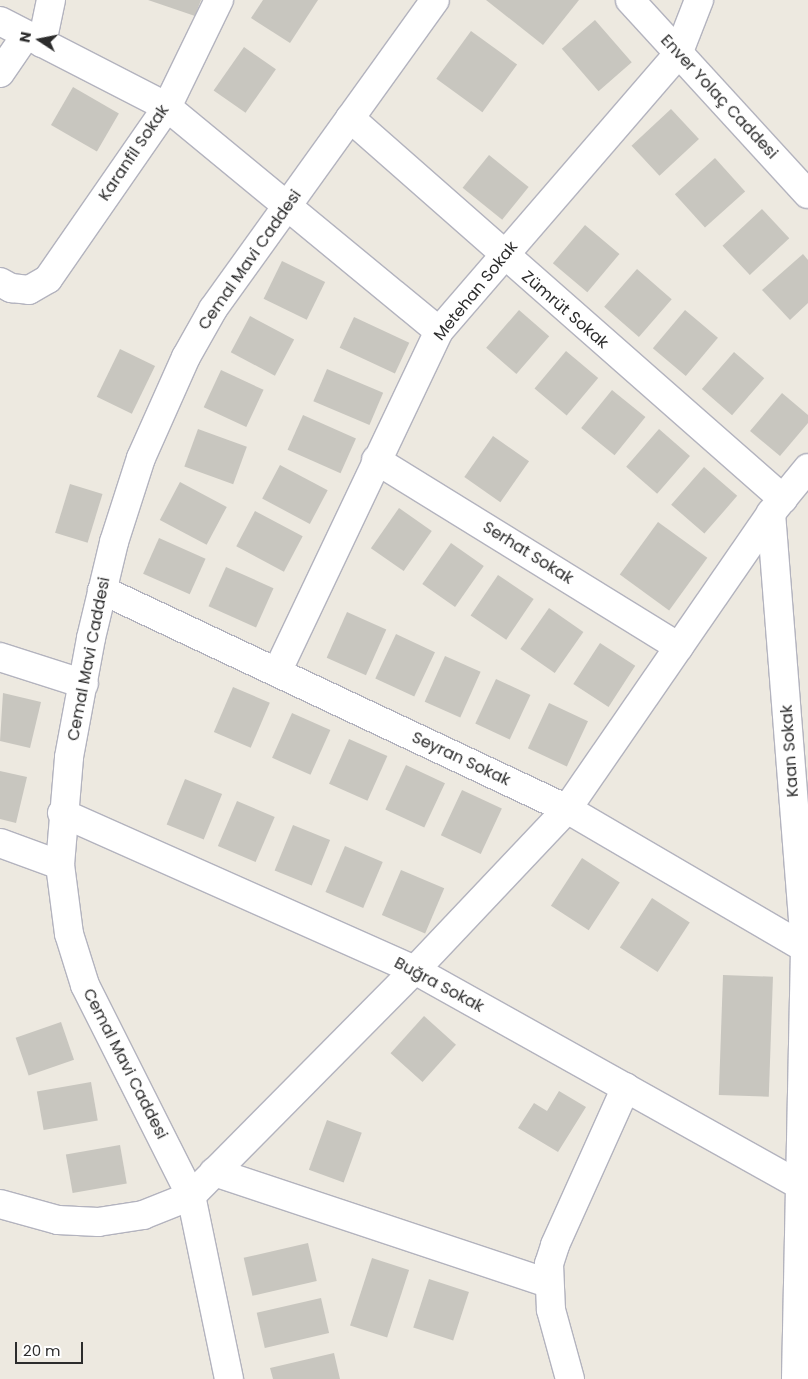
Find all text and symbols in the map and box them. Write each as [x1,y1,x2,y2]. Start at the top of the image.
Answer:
north arrow [15,15,65,65]
text: N [14,30,36,44]
street label: Enver Yolaç Caddesi [656,31,782,163]
street label: Karanfil Sokak [95,101,173,205]
street label: Cemal Mavi Caddesi [194,186,306,334]
street label: Metehan Sokak [430,238,522,344]
street label: Zümrüt Sokak [518,267,612,353]
street label: Serhat Sokak [479,517,577,589]
street label: Cemal Mavi Caddesi [64,575,114,743]
street label: Kaan Sokak [777,704,803,798]
street label: Seyran Sokak [409,728,513,790]
street label: Buğra Sokak [391,953,487,1017]
street label: Cemal Mavi Caddesi [79,985,171,1143]
scale bar [18,1332,85,1364]
text: 20 m [23,1340,61,1361]

